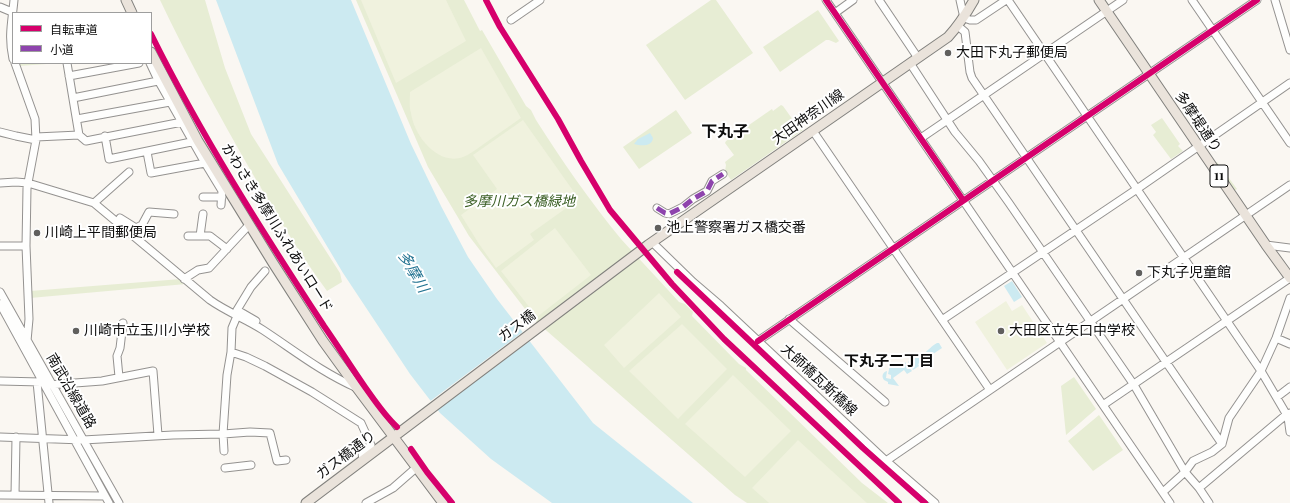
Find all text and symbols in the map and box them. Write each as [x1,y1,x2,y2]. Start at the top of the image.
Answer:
legend [12,12,152,64]
text: 自転車道 [50,21,98,37]
text: 小道 [50,41,74,57]
place label: 大田下丸子郵便局 [956,45,1068,61]
marker: 大田下丸子郵便局 [943,48,953,58]
street label: 大田神奈川線 [769,86,847,148]
street label: 多摩堤通り [1171,88,1225,156]
district label: 下丸子 [701,122,749,142]
street label: かわさき多摩川ふれあいロード [218,140,336,316]
road number: 11 [1210,165,1228,187]
park label: 多摩川ガス橋緑地 [463,194,575,210]
place label: 池上警察署ガス橋交番 [666,220,806,236]
marker: 池上警察署ガス橋交番 [653,223,663,233]
place label: 川崎上平間郵便局 [45,225,157,241]
marker: 川崎上平間郵便局 [32,228,42,238]
water label: 多摩川 [394,248,432,296]
place label: 下丸子児童館 [1147,265,1231,281]
marker: 下丸子児童館 [1134,268,1144,278]
street label: ガス橋 [495,307,539,345]
place label: 川崎市立玉川小学校 [84,323,210,339]
place label: 大田区立矢口中学校 [1009,323,1135,339]
marker: 川崎市立玉川小学校 [71,326,81,336]
marker: 大田区立矢口中学校 [996,326,1006,336]
street label: 大師橋瓦斯橋線 [777,340,861,420]
street label: 南武沿線道路 [43,350,99,432]
district label: 下丸子二丁目 [844,352,934,370]
street label: ガス橋通り [313,427,379,483]

